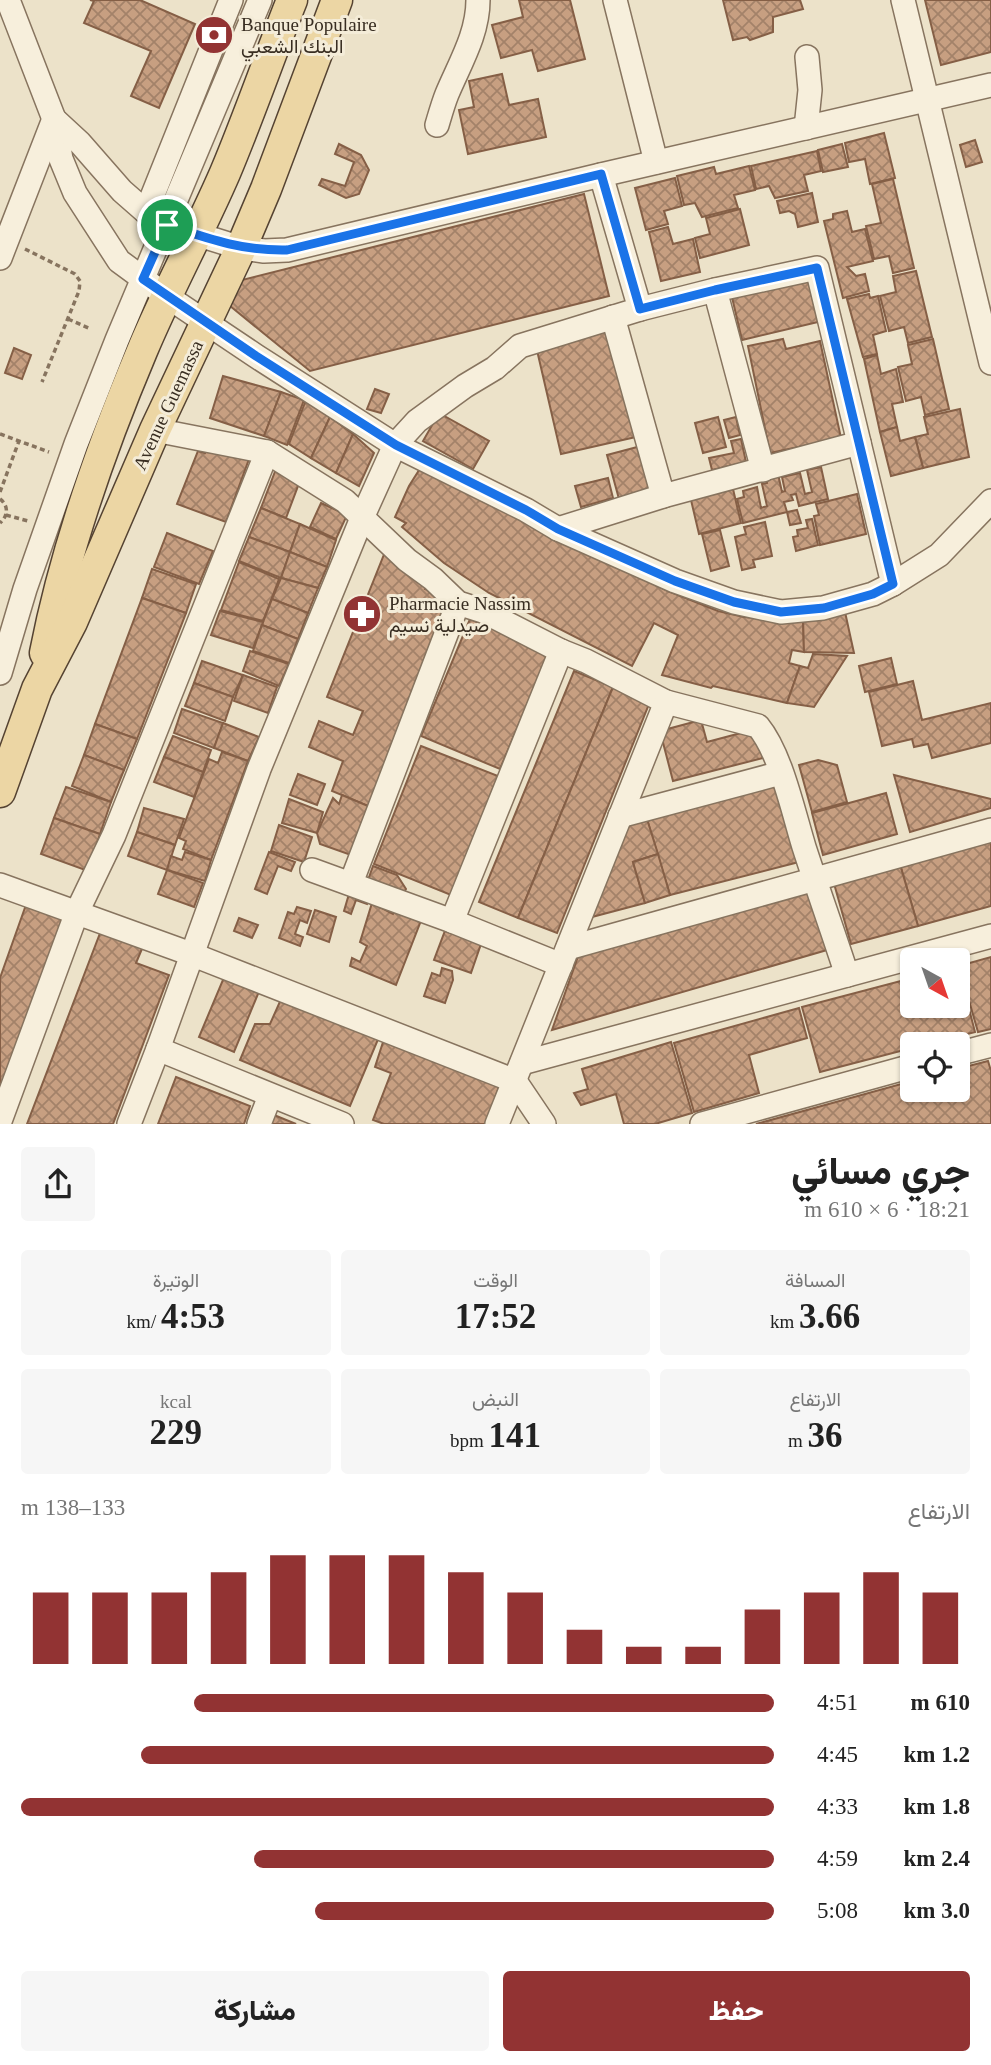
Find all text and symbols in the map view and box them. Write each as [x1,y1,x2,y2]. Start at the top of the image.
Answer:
bank icon: Banque Populaire البنك الشعبي [193,14,235,56]
place label: Banque Populaire البنك الشعبي [241,14,377,62]
pin [137,195,197,255]
icon: arrive [148,206,186,244]
street label: Avenue Guemassa [129,336,207,473]
pharmacy icon: Pharmacie Nassim صيدلية نسيم [341,593,383,635]
place label: Pharmacie Nassim صيدلية نسيم [389,593,531,638]
north arrow [900,948,970,1018]
map controls [900,948,970,1102]
button: locate [900,1032,970,1102]
button: share [21,1147,95,1221]
text: جري مسائي [791,1150,970,1192]
text: 18:21 · 6 × 610 m [804,1197,970,1222]
text: الوتيرة [153,1270,199,1291]
text: الوقت [473,1270,518,1291]
text: المسافة [785,1270,845,1291]
text: 4:53 [161,1297,225,1336]
text: 17:52 [455,1297,536,1336]
text: 3.66 [799,1297,860,1336]
text: /km [127,1311,161,1332]
text: km [770,1311,799,1332]
text: النبض [472,1389,519,1410]
text: الارتفاع [789,1389,841,1410]
text: kcal [160,1391,192,1412]
text: 229 [150,1413,202,1452]
text: 141 [489,1416,541,1455]
text: 36 [807,1416,842,1455]
text: bpm [450,1430,489,1451]
text: m [788,1430,807,1451]
text: 133–138 m [21,1495,125,1520]
text: الارتفاع [908,1499,970,1524]
text: 4:51 [817,1690,858,1715]
text: 610 m [911,1690,970,1715]
text: 4:45 [817,1742,858,1767]
text: 1.2 km [904,1742,970,1767]
text: 4:33 [817,1794,858,1819]
text: 1.8 km [904,1794,970,1819]
text: 4:59 [817,1846,858,1871]
text: 2.4 km [904,1846,970,1871]
text: 5:08 [817,1898,858,1923]
text: 3.0 km [904,1898,970,1923]
button: مشاركة [21,1971,489,2051]
button: حفظ [503,1971,970,2051]

